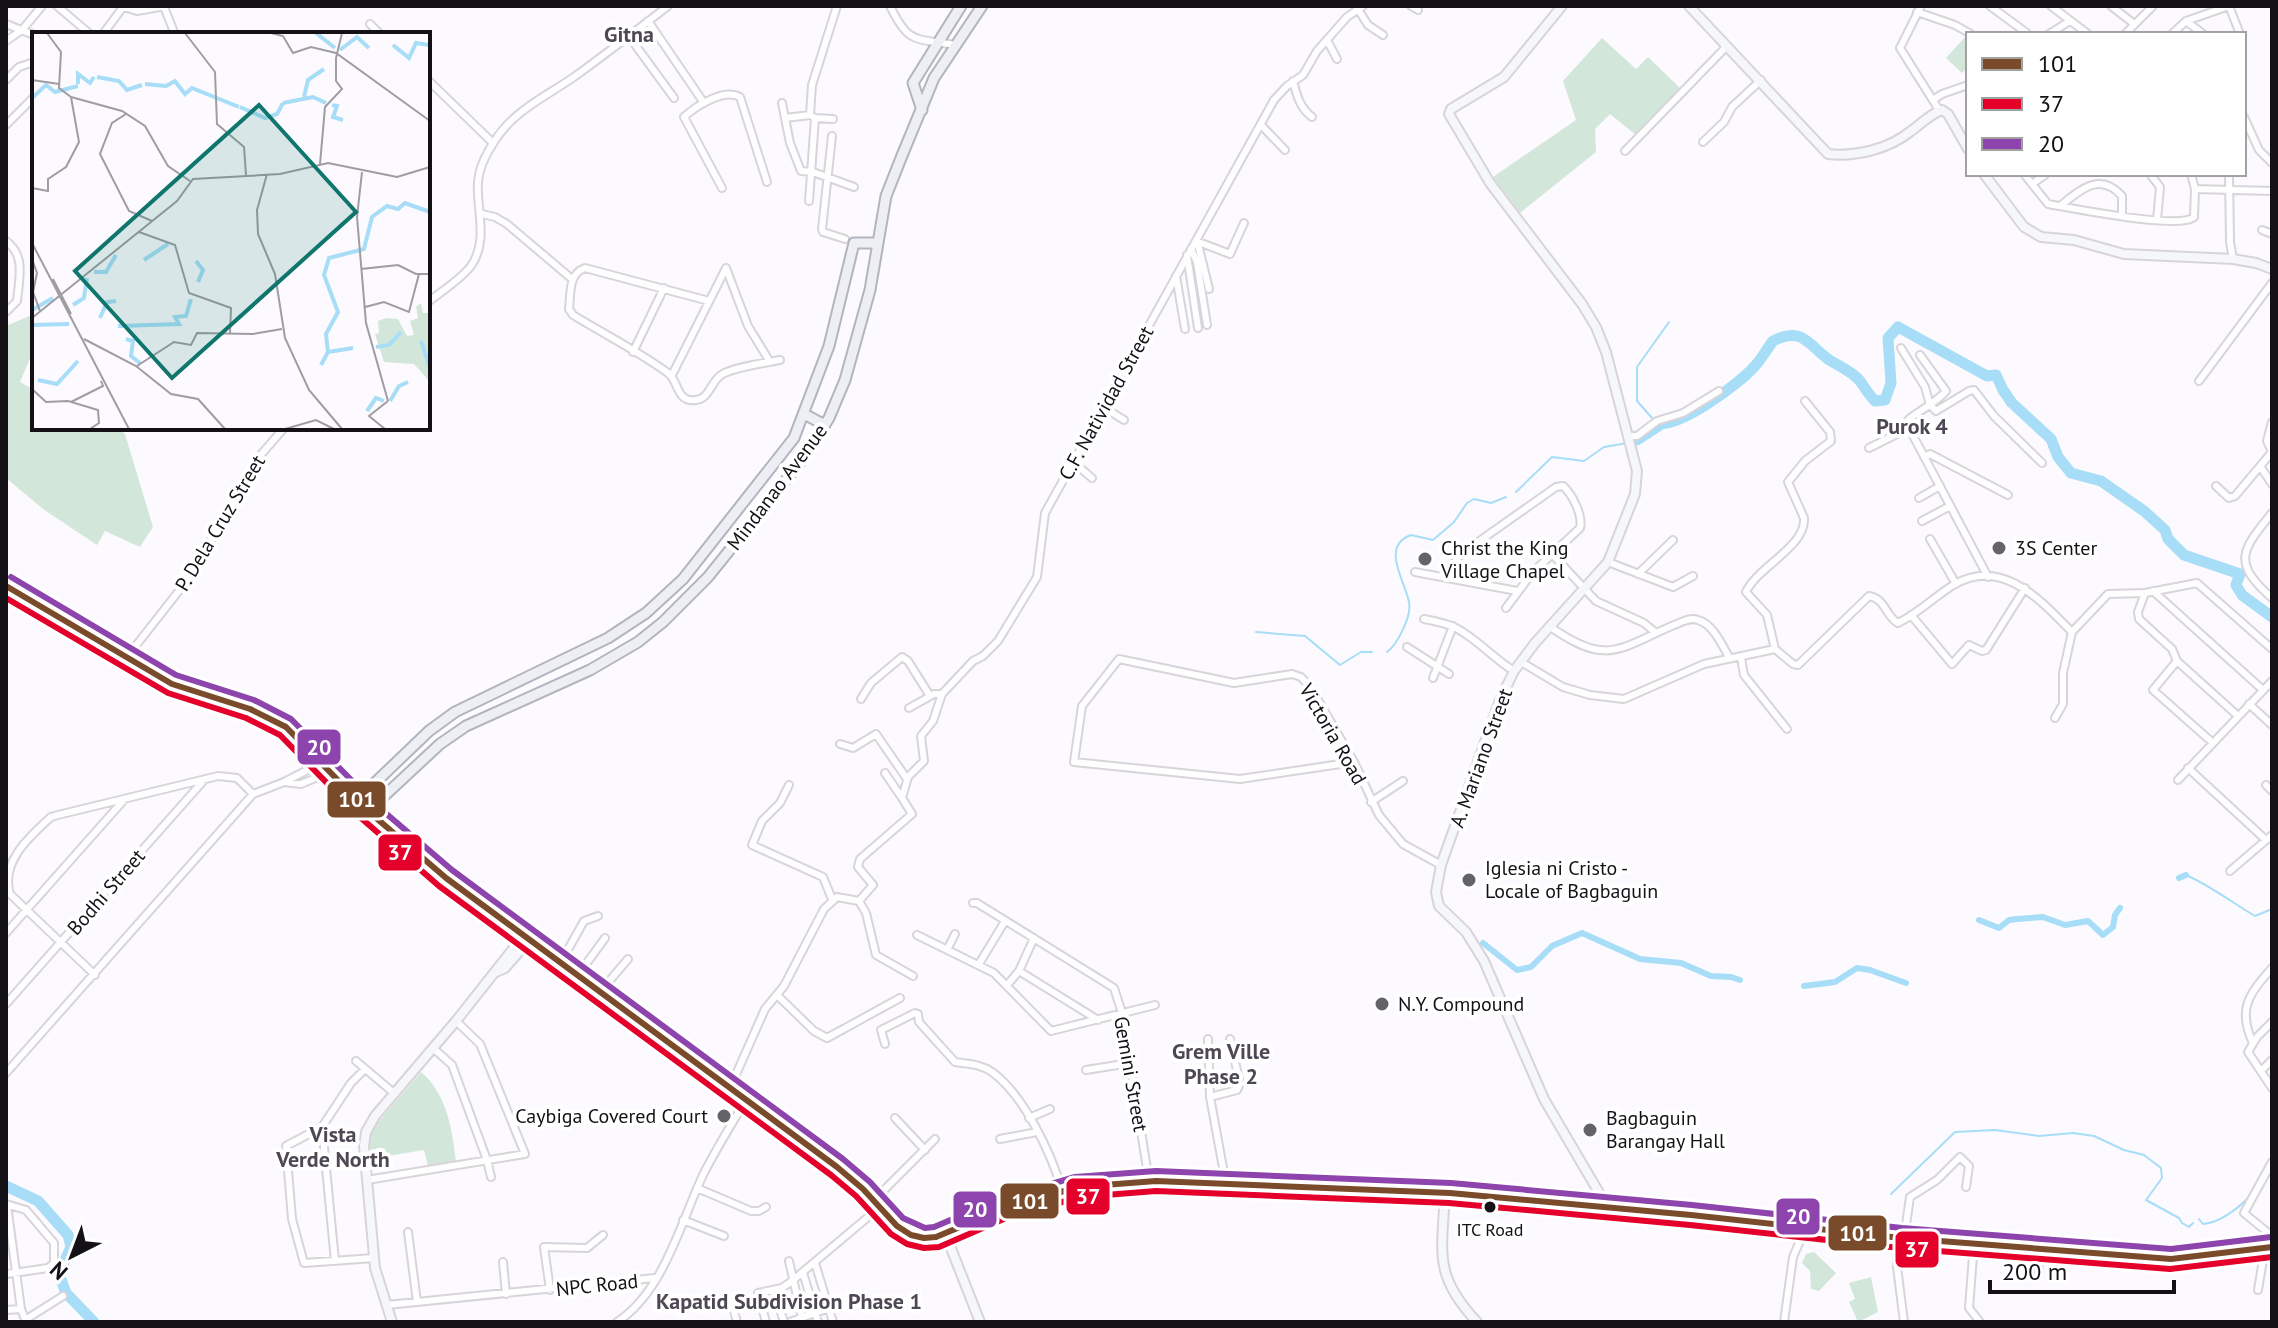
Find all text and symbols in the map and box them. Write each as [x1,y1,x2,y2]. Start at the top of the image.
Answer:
district label: Gitna [604,20,654,48]
inset map [32,32,430,430]
legend [1966,32,2246,176]
text: 101 [2038,48,2077,79]
text: 37 [2038,88,2064,119]
text: 20 [2038,128,2064,159]
street label: C.F. Natividad Street [1053,321,1159,485]
district label: Purok 4 [1876,412,1948,440]
street label: Mindanao Avenue [721,419,833,555]
street label: P. Dela Cruz Street [169,450,271,596]
place label: Christ the King Village Chapel [1440,535,1569,584]
place label: 3S Center [2015,535,2097,561]
marker: 3S Center [1990,539,2008,557]
marker: Christ the King Village Chapel [1416,550,1434,568]
street label: Victoria Road [1293,678,1372,789]
street label: A. Mariano Street [1444,685,1518,831]
line badge: 20 [296,728,342,766]
text: 20 [307,733,331,761]
line badge: 101 [326,780,387,819]
text: 101 [338,785,376,813]
line badge: 37 [377,833,423,872]
text: 37 [388,838,412,866]
street label: Bodhi Street [61,843,151,940]
place label: Iglesia ni Cristo - Locale of Bagbaguin [1485,855,1658,904]
marker: Iglesia ni Cristo - Locale of Bagbaguin [1460,871,1478,889]
place label: N.Y. Compound [1398,991,1524,1017]
marker: N.Y. Compound [1373,995,1391,1013]
street label: Gemini Street [1108,1014,1154,1134]
district label: Grem Ville Phase 2 [1172,1037,1270,1090]
place label: Caybiga Covered Court [515,1103,708,1129]
place label: Bagbaguin Barangay Hall [1606,1105,1725,1154]
marker: Caybiga Covered Court [715,1107,733,1125]
district label: Vista Verde North [275,1120,390,1173]
marker: Bagbaguin Barangay Hall [1581,1121,1599,1139]
line badge: 37 [1065,1177,1111,1216]
line badge: 101 [999,1182,1060,1220]
text: 37 [1076,1182,1100,1210]
text: 101 [1011,1187,1049,1215]
line badge: 20 [952,1190,998,1229]
text: 20 [963,1195,987,1223]
line badge: 20 [1775,1197,1821,1236]
marker: ITC Road [1482,1199,1498,1215]
text: 20 [1786,1202,1810,1230]
line badge: 101 [1827,1214,1888,1252]
north arrow [32,1216,112,1296]
place label: ITC Road [1457,1218,1523,1241]
text: 101 [1839,1219,1877,1247]
line badge: 37 [1894,1230,1940,1269]
text: 37 [1905,1235,1929,1263]
scale bar [1990,1244,2174,1294]
text: N [44,1256,73,1286]
text: 200 m [2002,1256,2067,1287]
street label: NPC Road [555,1268,639,1302]
district label: Kapatid Subdivision Phase 1 [656,1287,922,1315]

